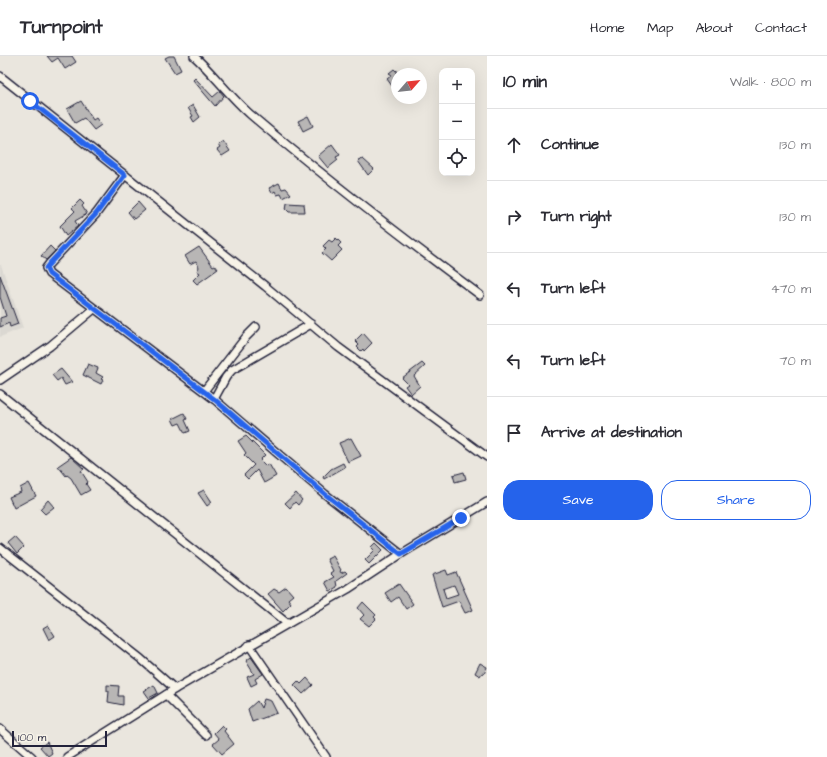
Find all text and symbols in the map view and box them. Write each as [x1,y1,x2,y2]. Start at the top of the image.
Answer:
text: Turnpoint [20,14,103,41]
text: Home [590,18,625,38]
text: Map [647,18,673,38]
text: About [695,18,733,38]
text: Contact [755,18,807,38]
north arrow [391,68,427,104]
map controls [439,68,475,176]
button: + [439,68,475,104]
text: 10 min [503,70,547,94]
text: Walk · 800 m [730,73,811,91]
route start [21,92,39,110]
button: − [439,104,475,140]
icon: ahead [503,134,525,156]
text: Continue [541,134,599,155]
text: 130 m [779,136,811,154]
button: locate [439,140,475,176]
icon: right [503,206,525,228]
text: Turn right [541,206,612,227]
text: 130 m [779,208,811,226]
icon: left [503,278,525,300]
text: Turn left [541,278,605,299]
text: 470 m [771,280,811,298]
icon: left [503,350,525,372]
text: Turn left [541,350,605,371]
text: 70 m [779,352,811,370]
icon: arrive [503,422,525,444]
text: Arrive at destination [541,422,682,443]
button: Save [503,480,653,520]
button: Share [661,480,811,520]
route end [452,509,470,527]
scale bar [12,729,107,748]
text: 100 m [18,730,46,745]

